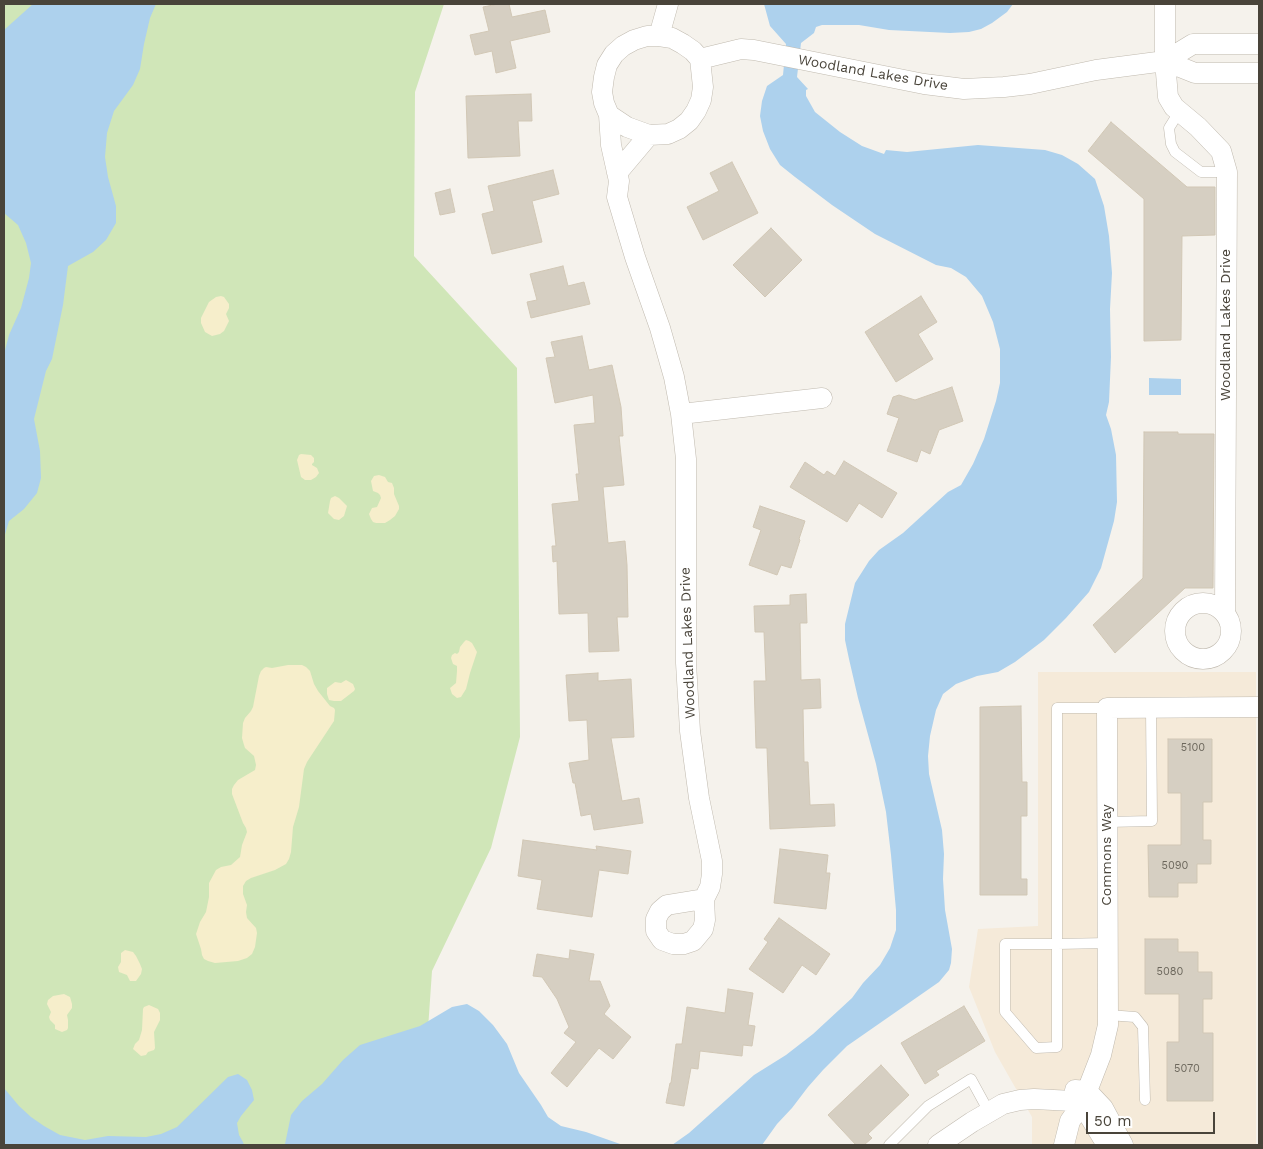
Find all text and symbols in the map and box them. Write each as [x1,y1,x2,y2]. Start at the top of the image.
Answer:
street label: Woodland Lakes Drive [797,52,949,94]
street label: Woodland Lakes Drive [1218,249,1234,401]
street label: Woodland Lakes Drive [677,567,699,719]
house number: 5100 [1181,741,1205,755]
street label: Commons Way [1099,804,1115,906]
house number: 5090 [1162,859,1188,873]
house number: 5080 [1157,965,1183,979]
house number: 5070 [1174,1062,1200,1076]
scale bar [1088,1102,1217,1134]
text: 50 m [1094,1112,1131,1130]

